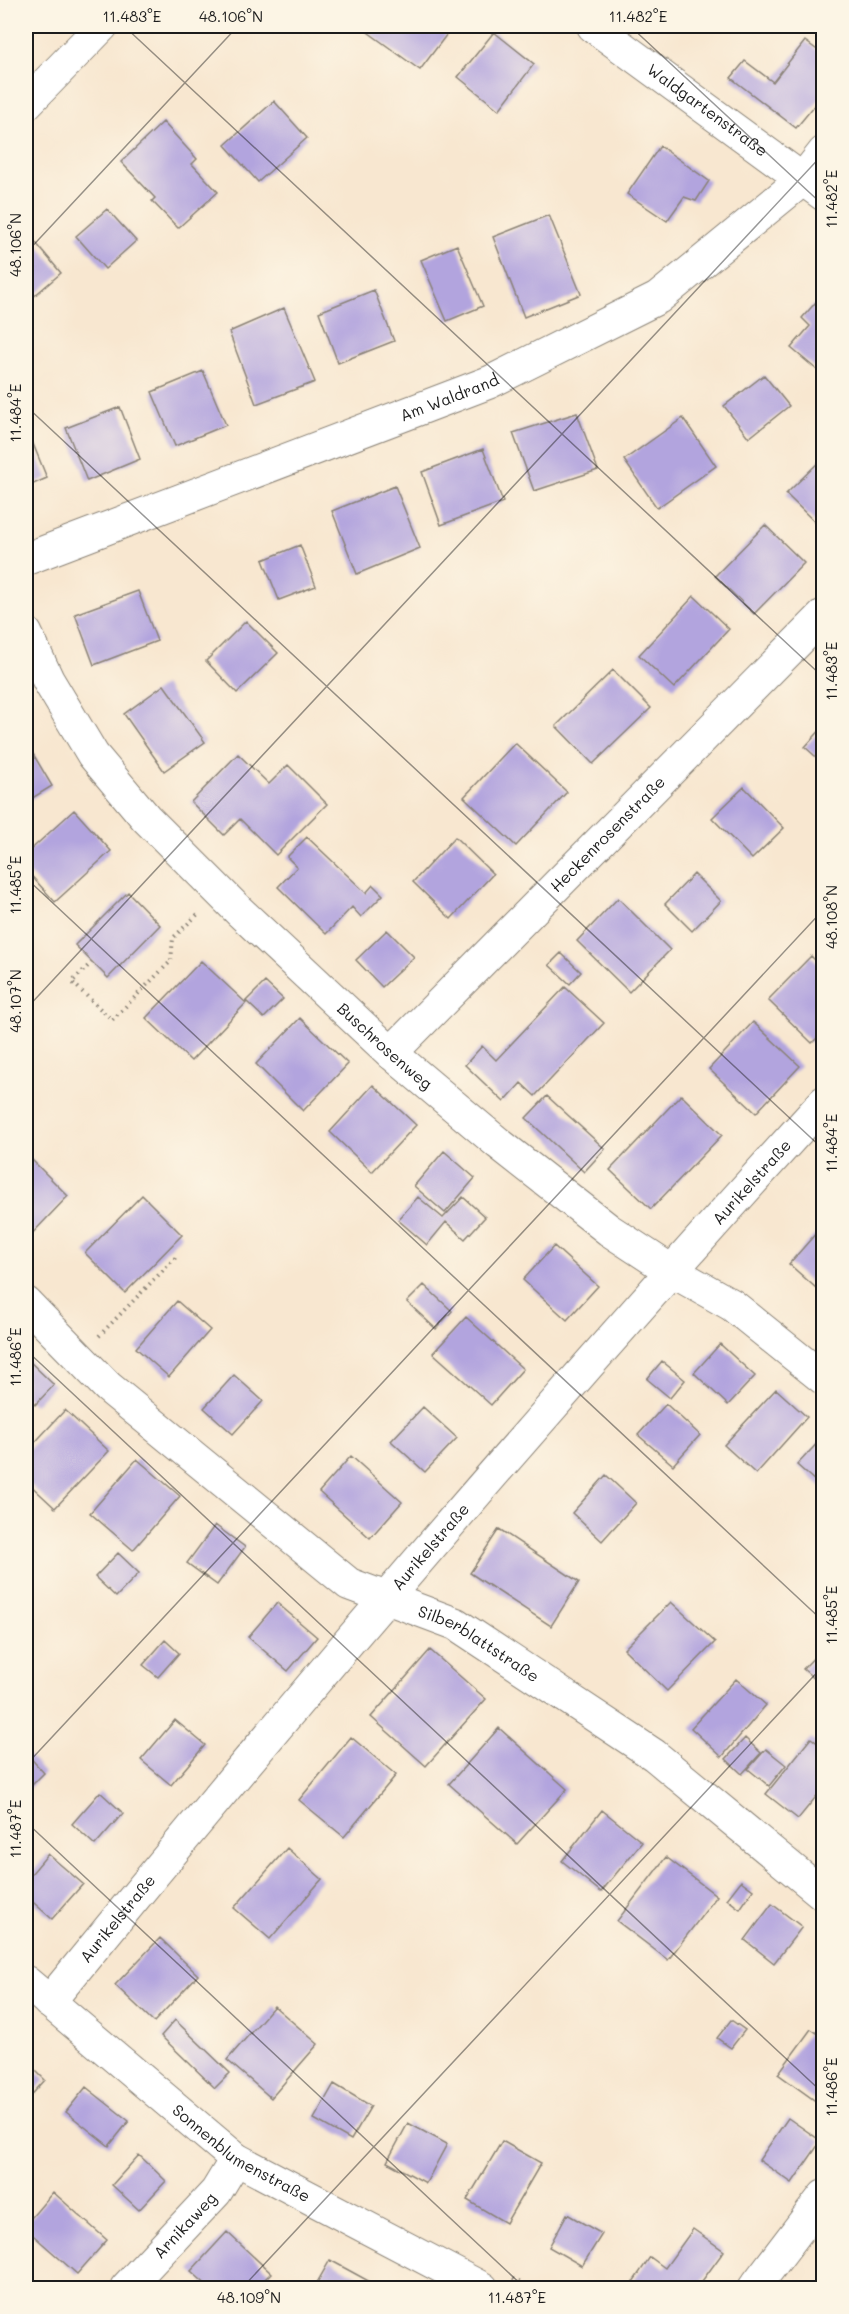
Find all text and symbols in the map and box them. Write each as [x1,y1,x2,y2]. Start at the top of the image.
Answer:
text: 11.483°E [103,6,162,26]
text: 48.106°N [199,6,263,26]
text: 11.482°E [609,6,668,26]
street label: Waldgartenstraße [643,58,772,161]
text: 11.482°E [821,169,841,228]
text: 48.106°N [5,213,25,277]
street label: Am Waldrand [397,368,502,425]
text: 11.484°E [5,383,25,442]
text: 11.483°E [821,641,841,700]
street label: Heckenrosenstraße [545,771,669,896]
text: 11.485°E [5,855,25,914]
text: 48.108°N [821,885,841,949]
text: 48.107°N [5,969,25,1033]
street label: Buschrosenweg [333,997,437,1094]
text: 11.484°E [821,1113,841,1172]
street label: Aurikelstraße [707,1134,795,1229]
text: 11.486°E [5,1327,25,1387]
street label: Aurikelstraße [387,1498,473,1594]
text: 11.485°E [821,1585,841,1644]
street label: Silberblattstraße [415,1600,544,1686]
text: 11.487°E [5,1799,25,1858]
street label: Aurikelstraße [75,1870,160,1967]
text: 11.486°E [821,2057,841,2117]
street label: Sonnenblumenstraße [168,2099,314,2206]
street label: Arnikaweg [148,2187,220,2262]
text: 48.109°N [217,2287,281,2307]
text: 11.487°E [488,2287,547,2307]

